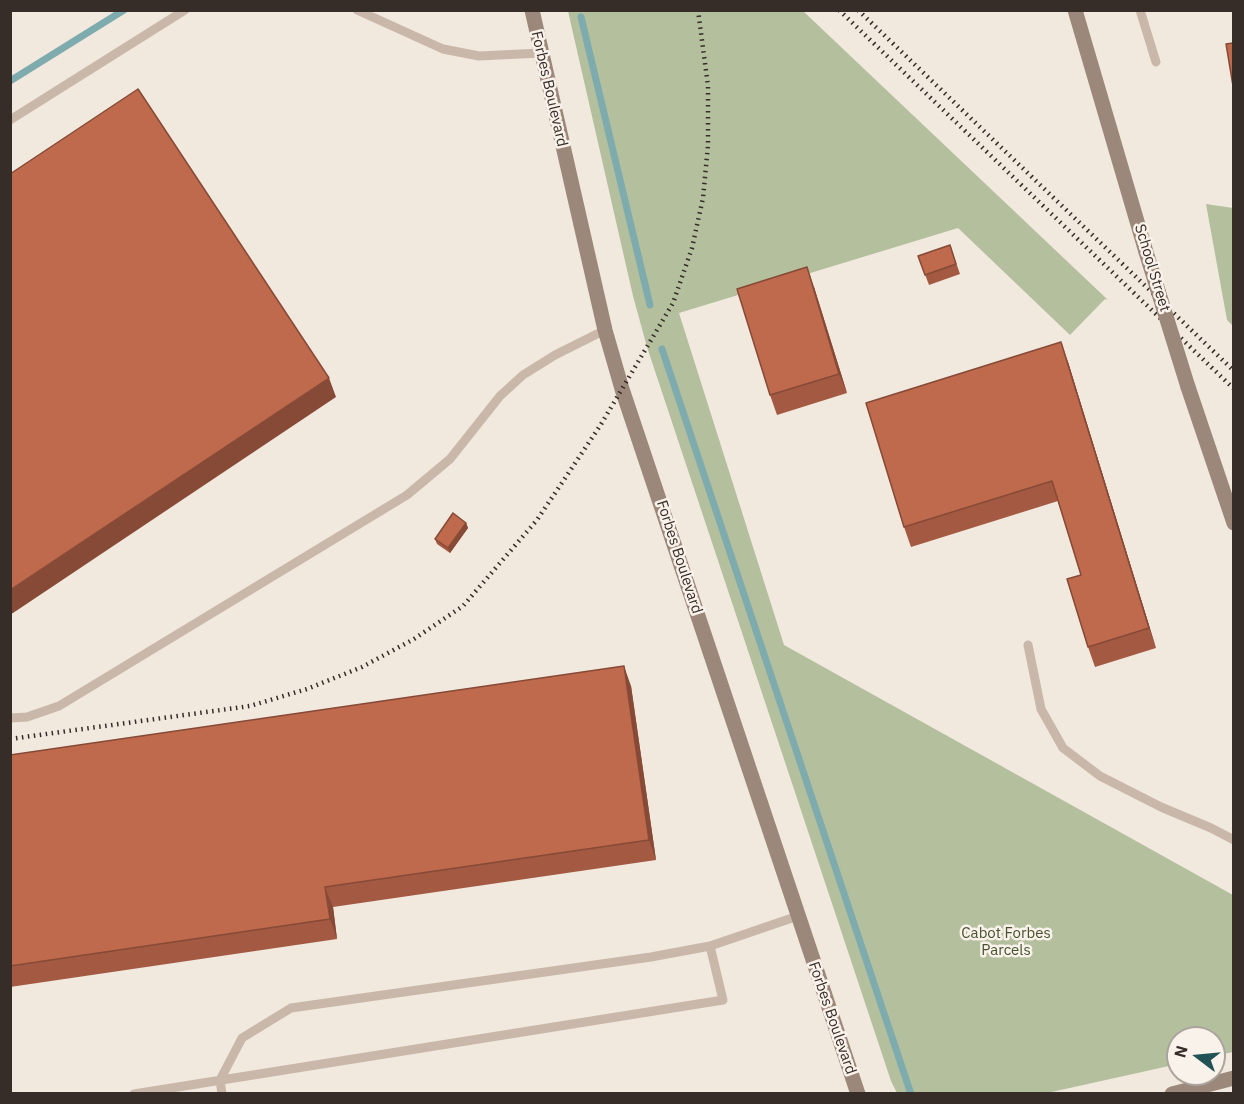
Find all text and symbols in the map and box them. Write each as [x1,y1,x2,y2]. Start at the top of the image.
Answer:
street label: Forbes Boulevard [527,29,571,149]
street label: School Street [1130,222,1174,314]
street label: Forbes Boulevard [652,498,706,616]
park label: Cabot Forbes Parcels [961,925,1051,960]
street label: Forbes Boulevard [804,959,860,1077]
north arrow [1166,1026,1226,1086]
text: N [1169,1043,1192,1060]

